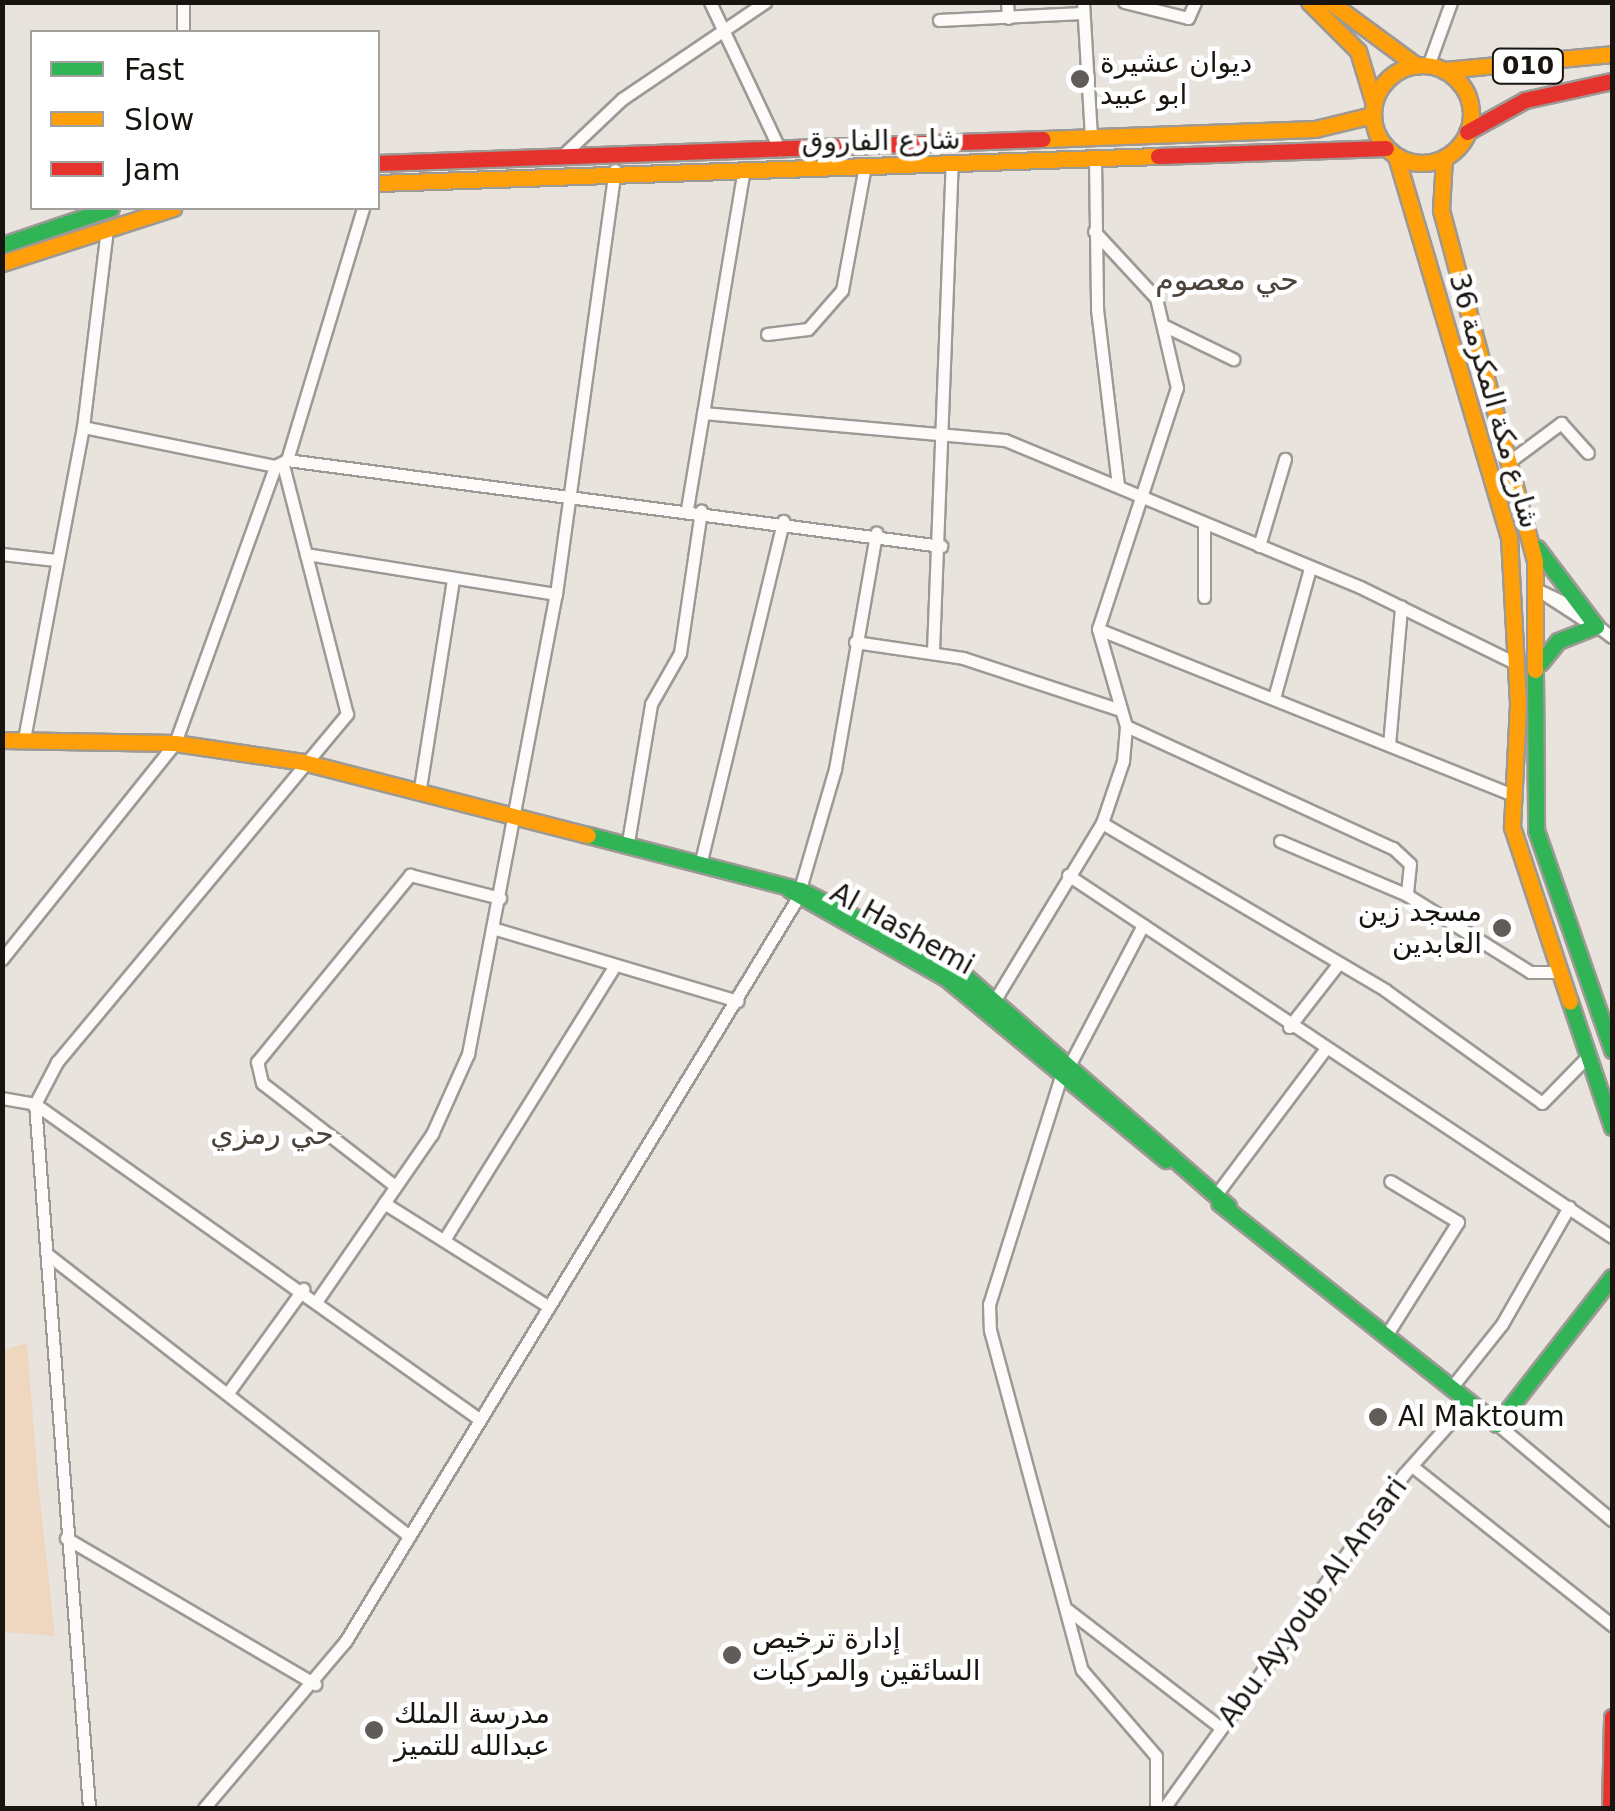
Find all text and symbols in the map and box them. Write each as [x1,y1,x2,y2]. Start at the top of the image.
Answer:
legend [30,30,380,210]
place label: ديوان عشيرة ابو عبيد [1100,46,1252,112]
road number: 010 [1490,46,1566,86]
text: Fast [124,52,184,87]
marker: ديوان عشيرة ابو عبيد [1069,68,1091,90]
text: Slow [124,102,194,137]
street label: شارع الفاروق [801,123,961,159]
text: Jam [124,152,180,187]
district label: حي معصوم [1155,262,1299,298]
street label: شارع مكة المكرمة 36 [1442,270,1546,532]
street label: Al Hashemi [824,876,980,982]
place label: مسجد زين العابدين [1358,895,1482,961]
marker: مسجد زين العابدين [1491,917,1513,939]
district label: حي رمزي [210,1116,334,1152]
place label: Al Maktoum [1398,1400,1564,1434]
marker: Al Maktoum [1367,1406,1389,1428]
street label: Abu Ayyoub Al Ansari [1211,1471,1415,1733]
place label: إدارة ترخيص السائقين والمركبات [752,1622,981,1688]
marker: إدارة ترخيص السائقين والمركبات [721,1644,743,1666]
place label: مدرسة الملك عبدالله للتميز [394,1697,550,1763]
marker: مدرسة الملك عبدالله للتميز [363,1719,385,1741]

